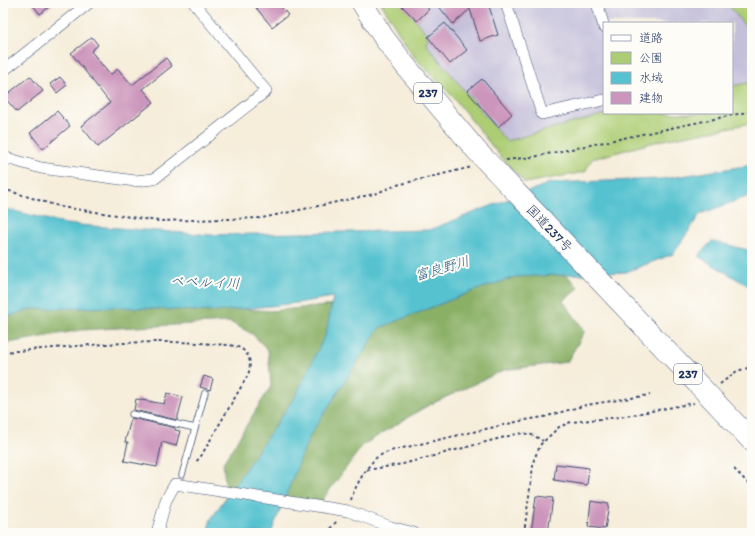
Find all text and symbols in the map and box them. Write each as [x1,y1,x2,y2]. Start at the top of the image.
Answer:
legend [603,22,733,114]
text: 道路 [639,31,663,45]
text: 公園 [639,51,663,65]
text: 水域 [639,71,663,85]
road number: 237 [414,83,442,103]
text: 建物 [639,91,663,105]
street label: 国道237号 [524,202,576,255]
water label: 富良野川 [413,253,471,284]
water label: ベベルイ川 [170,273,240,292]
road number: 237 [674,364,702,384]

